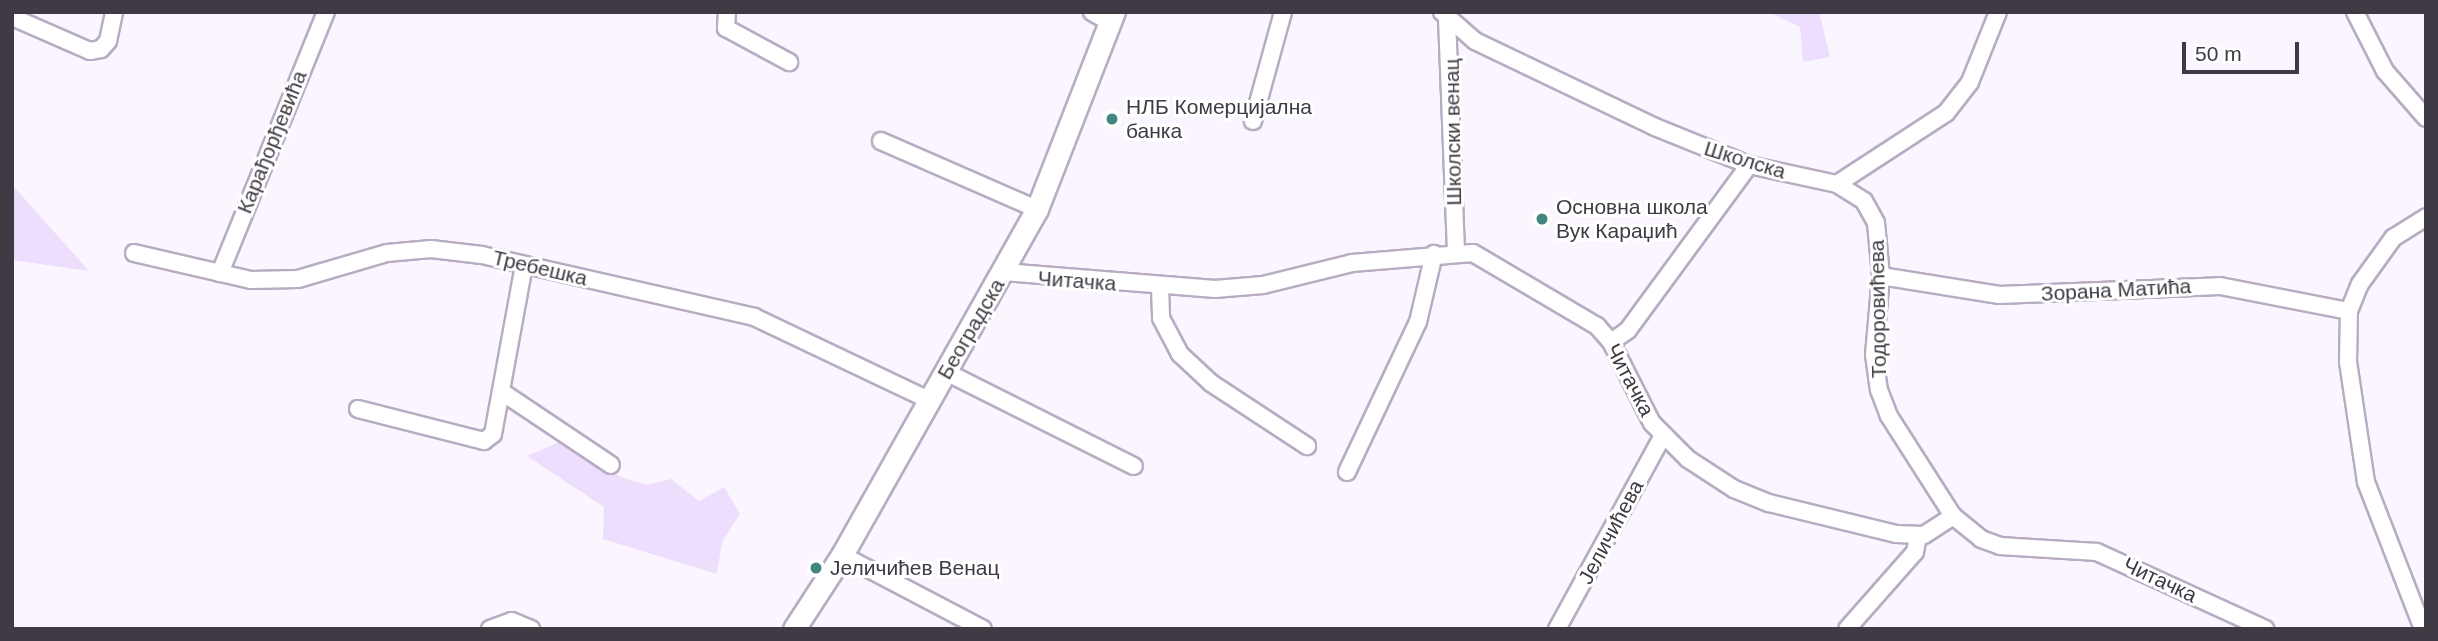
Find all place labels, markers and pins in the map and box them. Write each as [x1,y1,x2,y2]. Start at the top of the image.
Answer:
place label: НЛБ Комерцијална банка [1126,94,1312,144]
marker: НЛБ Комерцијална банка [1104,111,1120,127]
place label: Основна школа Вук Караџић [1556,194,1708,244]
marker: Основна школа Вук Караџић [1534,211,1550,227]
place label: Јеличићев Венац [830,555,999,581]
marker: Јеличићев Венац [808,560,824,576]

